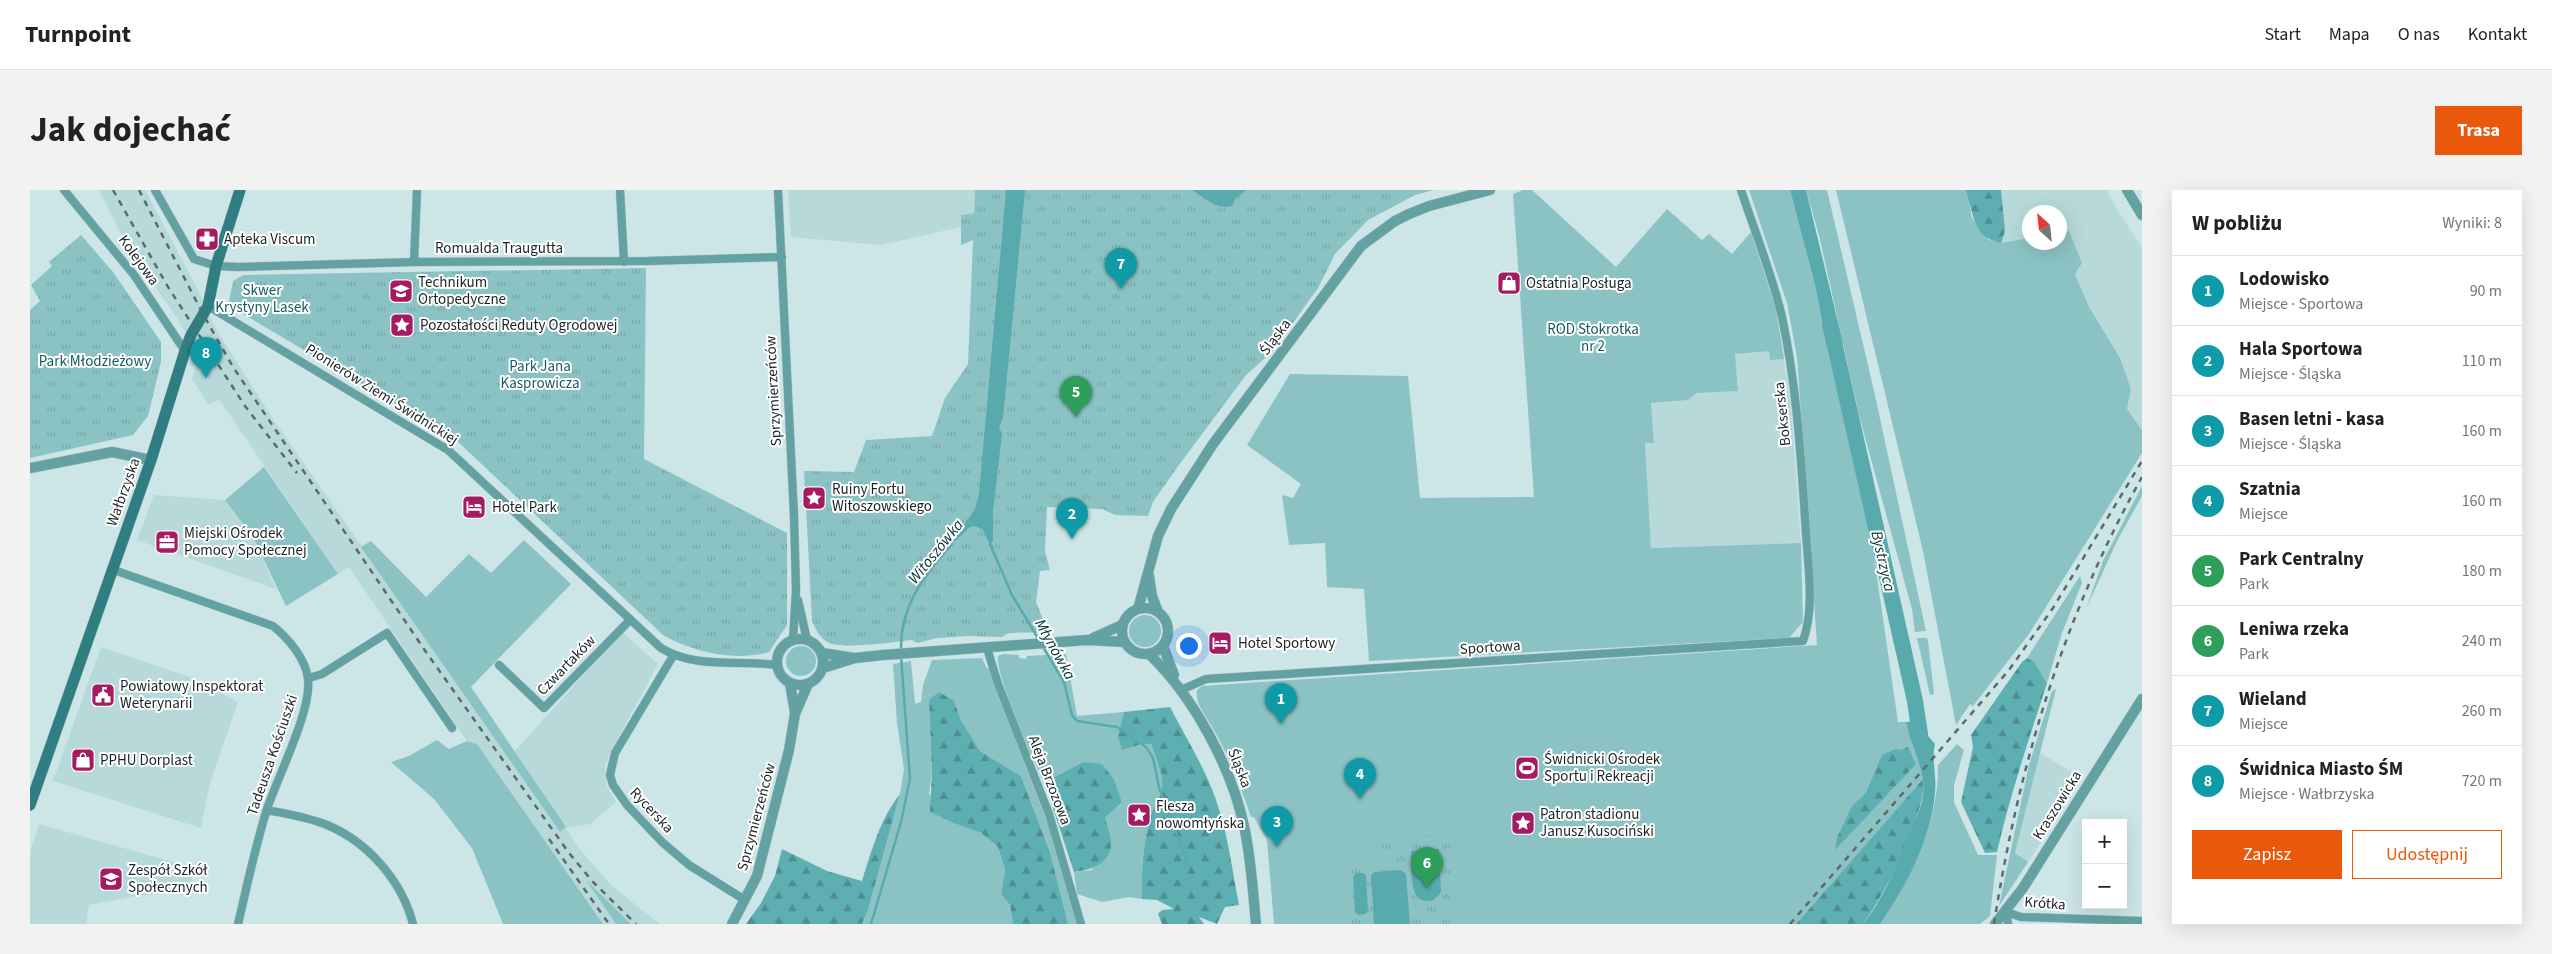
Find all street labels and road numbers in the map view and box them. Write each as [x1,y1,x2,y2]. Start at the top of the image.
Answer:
street label: Kolejowa [113,231,164,290]
street label: Romualda Traugutta [435,238,563,259]
street label: Śląska [1255,315,1296,360]
street label: Sprzymierzeńców [760,335,787,447]
street label: Pionierów Ziemi Świdnickiej [301,339,462,450]
street label: Bokserska [1769,381,1796,447]
street label: Wałbrzyska [101,455,146,529]
street label: Czwartaków [532,630,601,700]
street label: Sportowa [1459,635,1521,660]
street label: Tadeusza Kościuszki [242,692,303,819]
street label: Aleja Brzozowa [1023,732,1076,828]
street label: Śląska [1222,745,1257,791]
street label: Sprzymierzeńców [732,761,781,873]
street label: Kraszowicka [2028,767,2087,844]
street label: Rycerska [625,783,678,838]
street label: Krótka [2024,892,2066,915]

